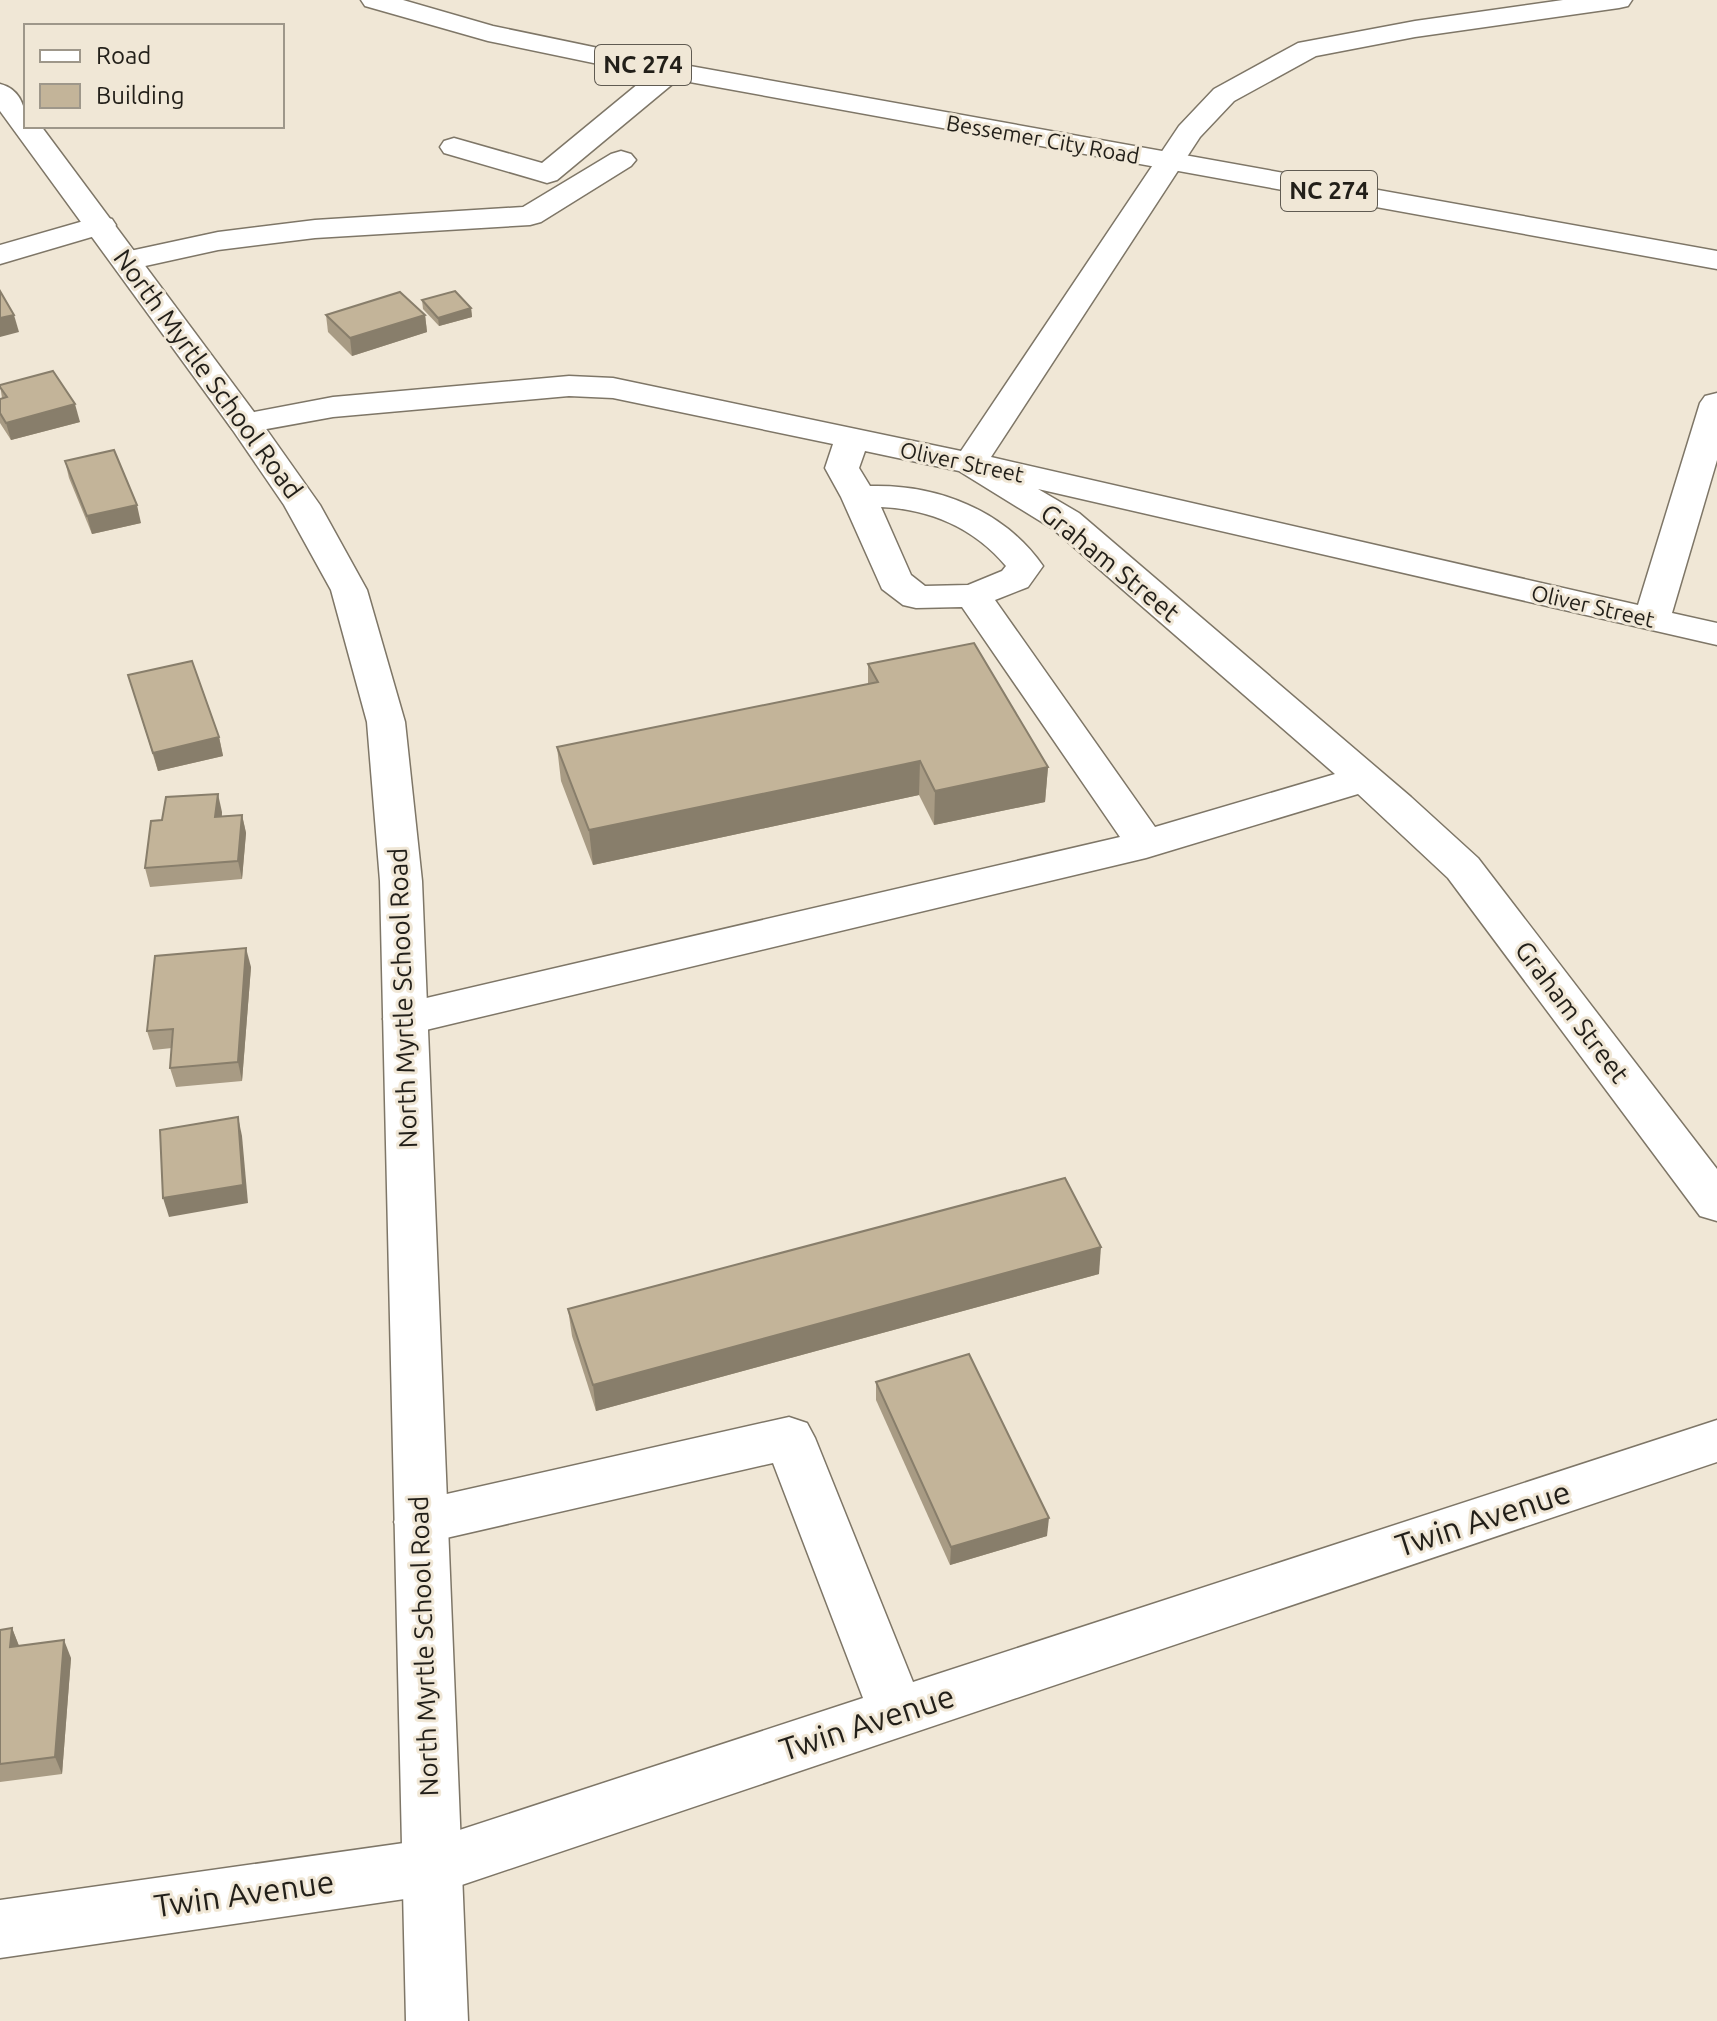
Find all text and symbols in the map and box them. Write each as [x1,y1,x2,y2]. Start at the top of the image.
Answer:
legend [24,24,284,128]
text: Road [96,42,151,69]
road number: NC 274 [595,45,691,85]
text: Building [96,82,184,109]
street label: Bessemer City Road [945,109,1142,168]
road number: NC 274 [1281,171,1377,211]
street label: North Myrtle School Road [108,244,308,504]
street label: Oliver Street [898,436,1027,487]
street label: Graham Street [1035,498,1185,627]
street label: Oliver Street [1529,579,1658,632]
street label: North Myrtle School Road [383,847,422,1149]
street label: Graham Street [1510,935,1635,1088]
street label: Twin Avenue [1391,1473,1575,1563]
street label: North Myrtle School Road [404,1495,443,1797]
street label: Twin Avenue [775,1677,959,1767]
street label: Twin Avenue [151,1863,336,1923]

